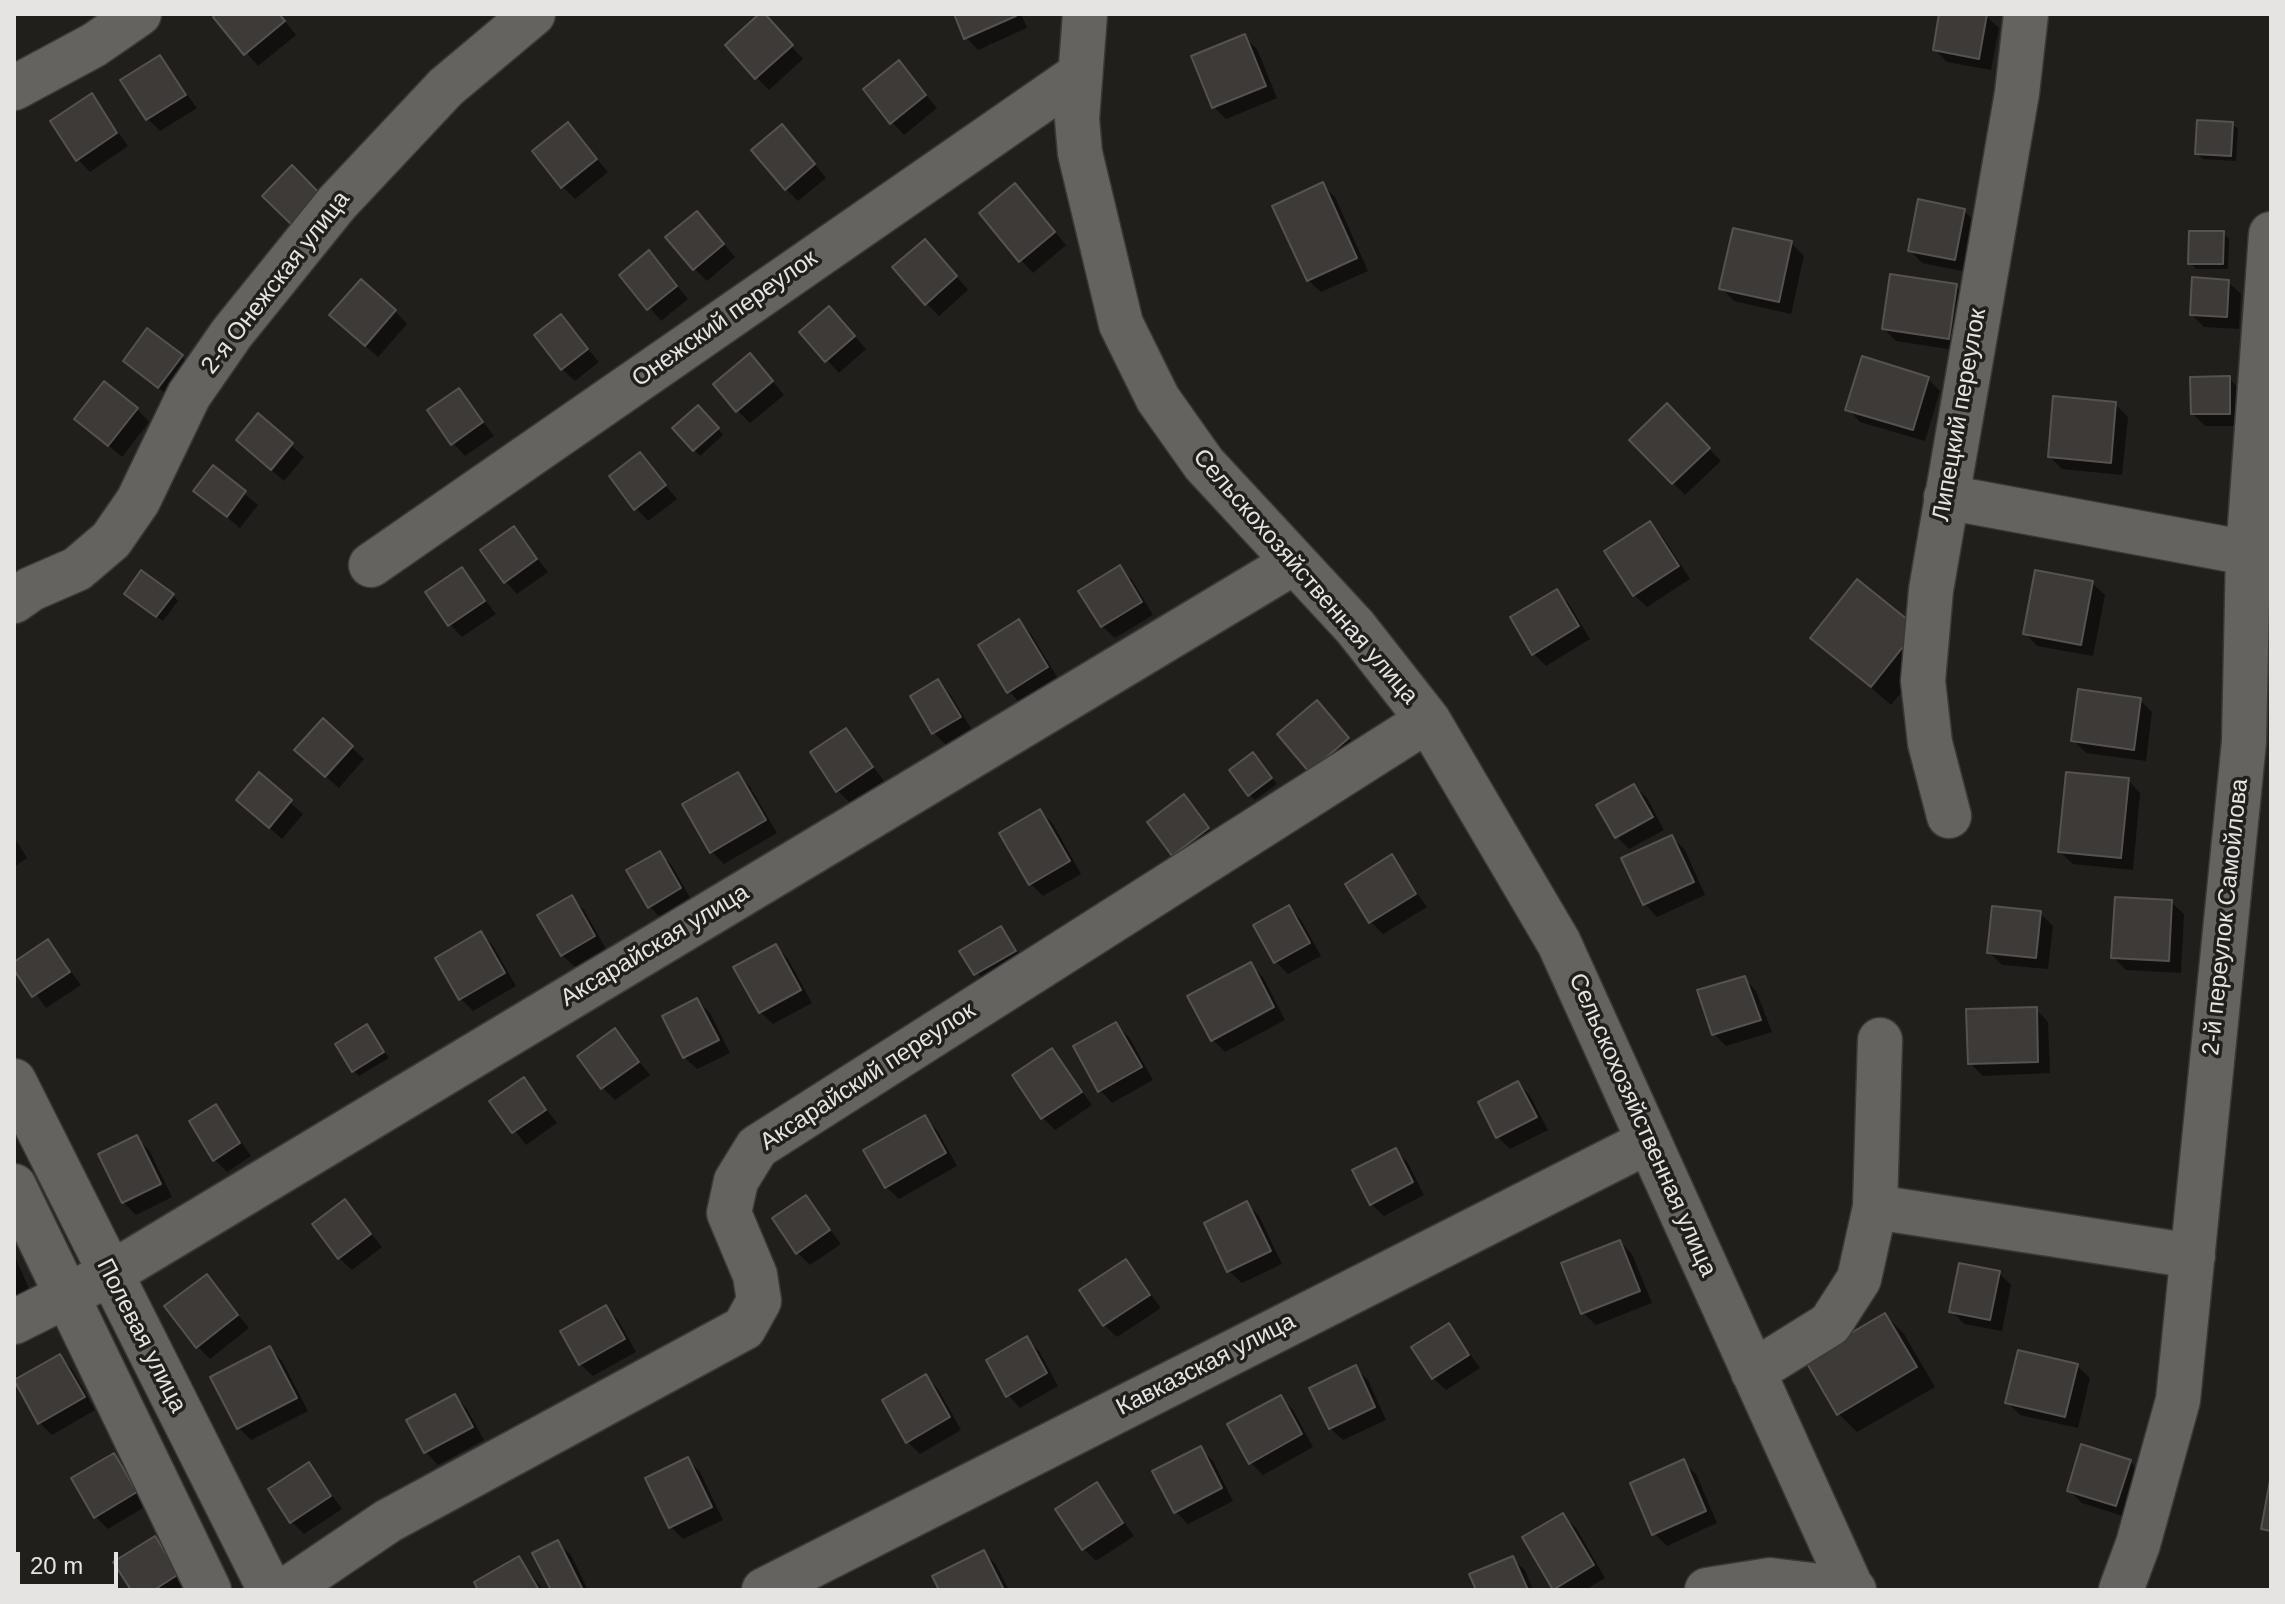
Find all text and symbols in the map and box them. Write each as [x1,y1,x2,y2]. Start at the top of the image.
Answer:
street label: 2-я Онежская улица [196,186,356,380]
street label: Онежский переулок [627,244,823,394]
street label: Липецкий переулок [1927,306,1993,524]
street label: Сельскохозяйственная улица [1186,443,1424,711]
street label: 2-й переулок Самойлова [2197,777,2255,1057]
street label: Аксарайская улица [556,878,754,1014]
street label: Сельскохозяйственная улица [1562,969,1722,1281]
street label: Аксарайский переулок [755,997,981,1157]
street label: Полевая улица [90,1254,192,1418]
street label: Кавказская улица [1112,1307,1300,1423]
scale bar [20,1536,122,1586]
text: 20 m [30,1552,83,1579]

